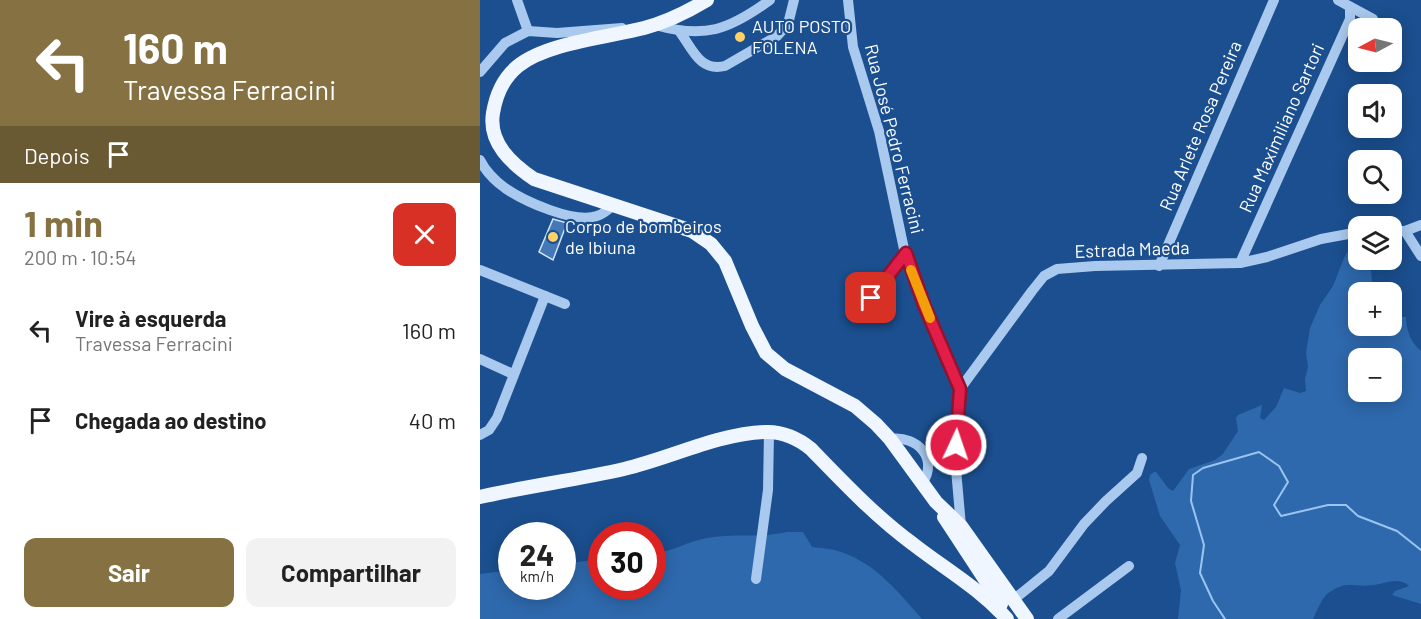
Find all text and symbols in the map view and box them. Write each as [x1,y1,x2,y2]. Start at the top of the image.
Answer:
place label: AUTO POSTO FOLENA [752,15,851,58]
north arrow [1348,18,1402,72]
map controls [1348,18,1402,402]
text: 160 m [123,22,228,72]
icon: left [24,24,102,102]
marker: AUTO POSTO FOLENA [733,30,747,44]
street label: Rua Arlete Rosa Pereira [1154,37,1246,214]
street label: Rua Maximiliano Sartori [1234,40,1328,216]
street label: Rua José Pedro Ferracini [861,42,929,236]
text: Travessa Ferracini [123,73,336,105]
button: sound [1348,84,1402,138]
icon: arrive [102,138,135,171]
text: Depois [24,142,90,168]
button: search [1348,150,1402,204]
text: 1 min [24,201,103,244]
button: close [393,203,456,266]
place label: Corpo de bombeiros de Ibiuna [565,215,722,258]
button: layers [1348,216,1402,270]
marker: Corpo de bombeiros de Ibiuna [546,230,560,244]
street label: Estrada Maeda [1074,236,1190,262]
text: 200 m · 10:54 [24,245,136,269]
pin [845,272,896,323]
icon: arrive [854,281,887,314]
button: + [1348,282,1402,336]
text: Vire à esquerda [75,305,226,331]
icon: left [24,314,57,347]
text: 160 m [402,317,456,343]
text: Travessa Ferracini [75,331,233,355]
button: − [1348,348,1402,402]
icon: arrive [24,404,57,437]
text: Chegada ao destino [75,407,266,433]
text: 40 m [409,407,456,433]
position arrow [924,413,988,477]
speed limit sign: 30 [588,522,666,600]
text: 24 [520,536,554,572]
button: Sair [24,538,234,607]
button: Compartilhar [246,538,456,607]
text: km/h [520,567,554,585]

